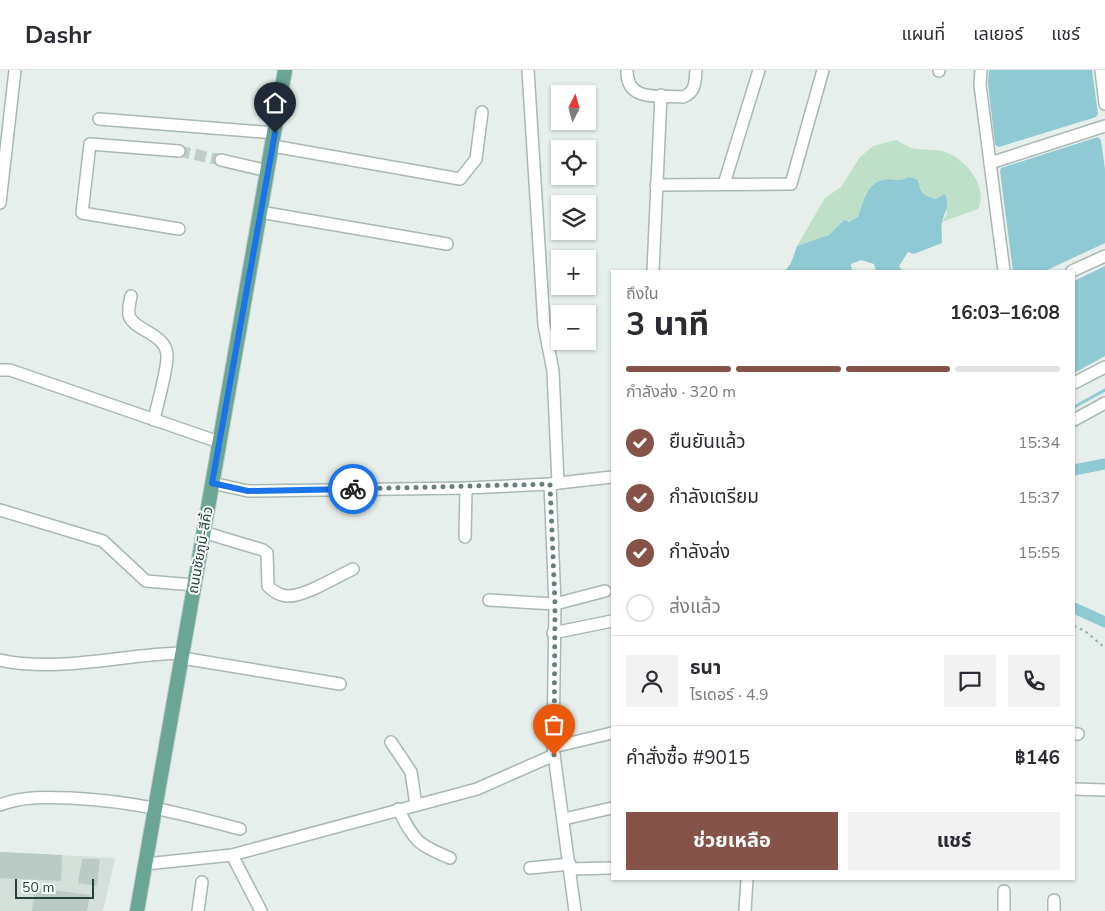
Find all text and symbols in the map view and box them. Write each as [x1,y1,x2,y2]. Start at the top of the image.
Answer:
text: Dashr [25,19,92,51]
text: แผนที่ [901,22,945,46]
text: เลเยอร์ [973,22,1023,46]
text: แชร์ [1051,22,1080,46]
pin [254,82,296,133]
north arrow [551,85,596,130]
map controls [551,85,596,350]
icon: home [261,89,289,117]
button: locate [551,140,596,185]
button: layers [551,195,596,240]
button: + [551,250,596,295]
text: ถึงใน [626,283,659,305]
text: 16:03–16:08 [950,300,1060,326]
text: 3 นาที [626,303,709,346]
button: − [551,305,596,350]
text: กำลังส่ง · 320 m [626,381,736,403]
icon: check [626,429,654,457]
text: ยืนยันแล้ว [669,429,746,455]
text: 15:34 [1018,432,1060,454]
courier [328,464,378,514]
icon: bike [339,475,367,503]
icon: check [626,484,654,512]
text: กำลังเตรียม [669,484,759,510]
text: 15:37 [1018,487,1060,509]
street label: ถนนชัยภูมิ-สีคิ้ว [183,505,217,595]
icon: check [626,539,654,567]
text: กำลังส่ง [669,539,730,565]
text: 15:55 [1018,542,1060,564]
text: ส่งแล้ว [669,594,721,620]
button: person [626,655,678,707]
text: ธนา [690,655,721,681]
button: chat [944,655,996,707]
button: phone [1008,655,1060,707]
text: ไรเดอร์ · 4.9 [690,684,769,706]
pin [533,704,575,755]
icon: bag [540,711,568,739]
text: คำสั่งซื้อ #9015 [626,745,750,771]
text: ฿146 [1015,745,1060,771]
button: ช่วยเหลือ [626,812,838,870]
button: แชร์ [848,812,1060,870]
scale bar [15,876,94,899]
text: 50 m [22,878,54,897]

